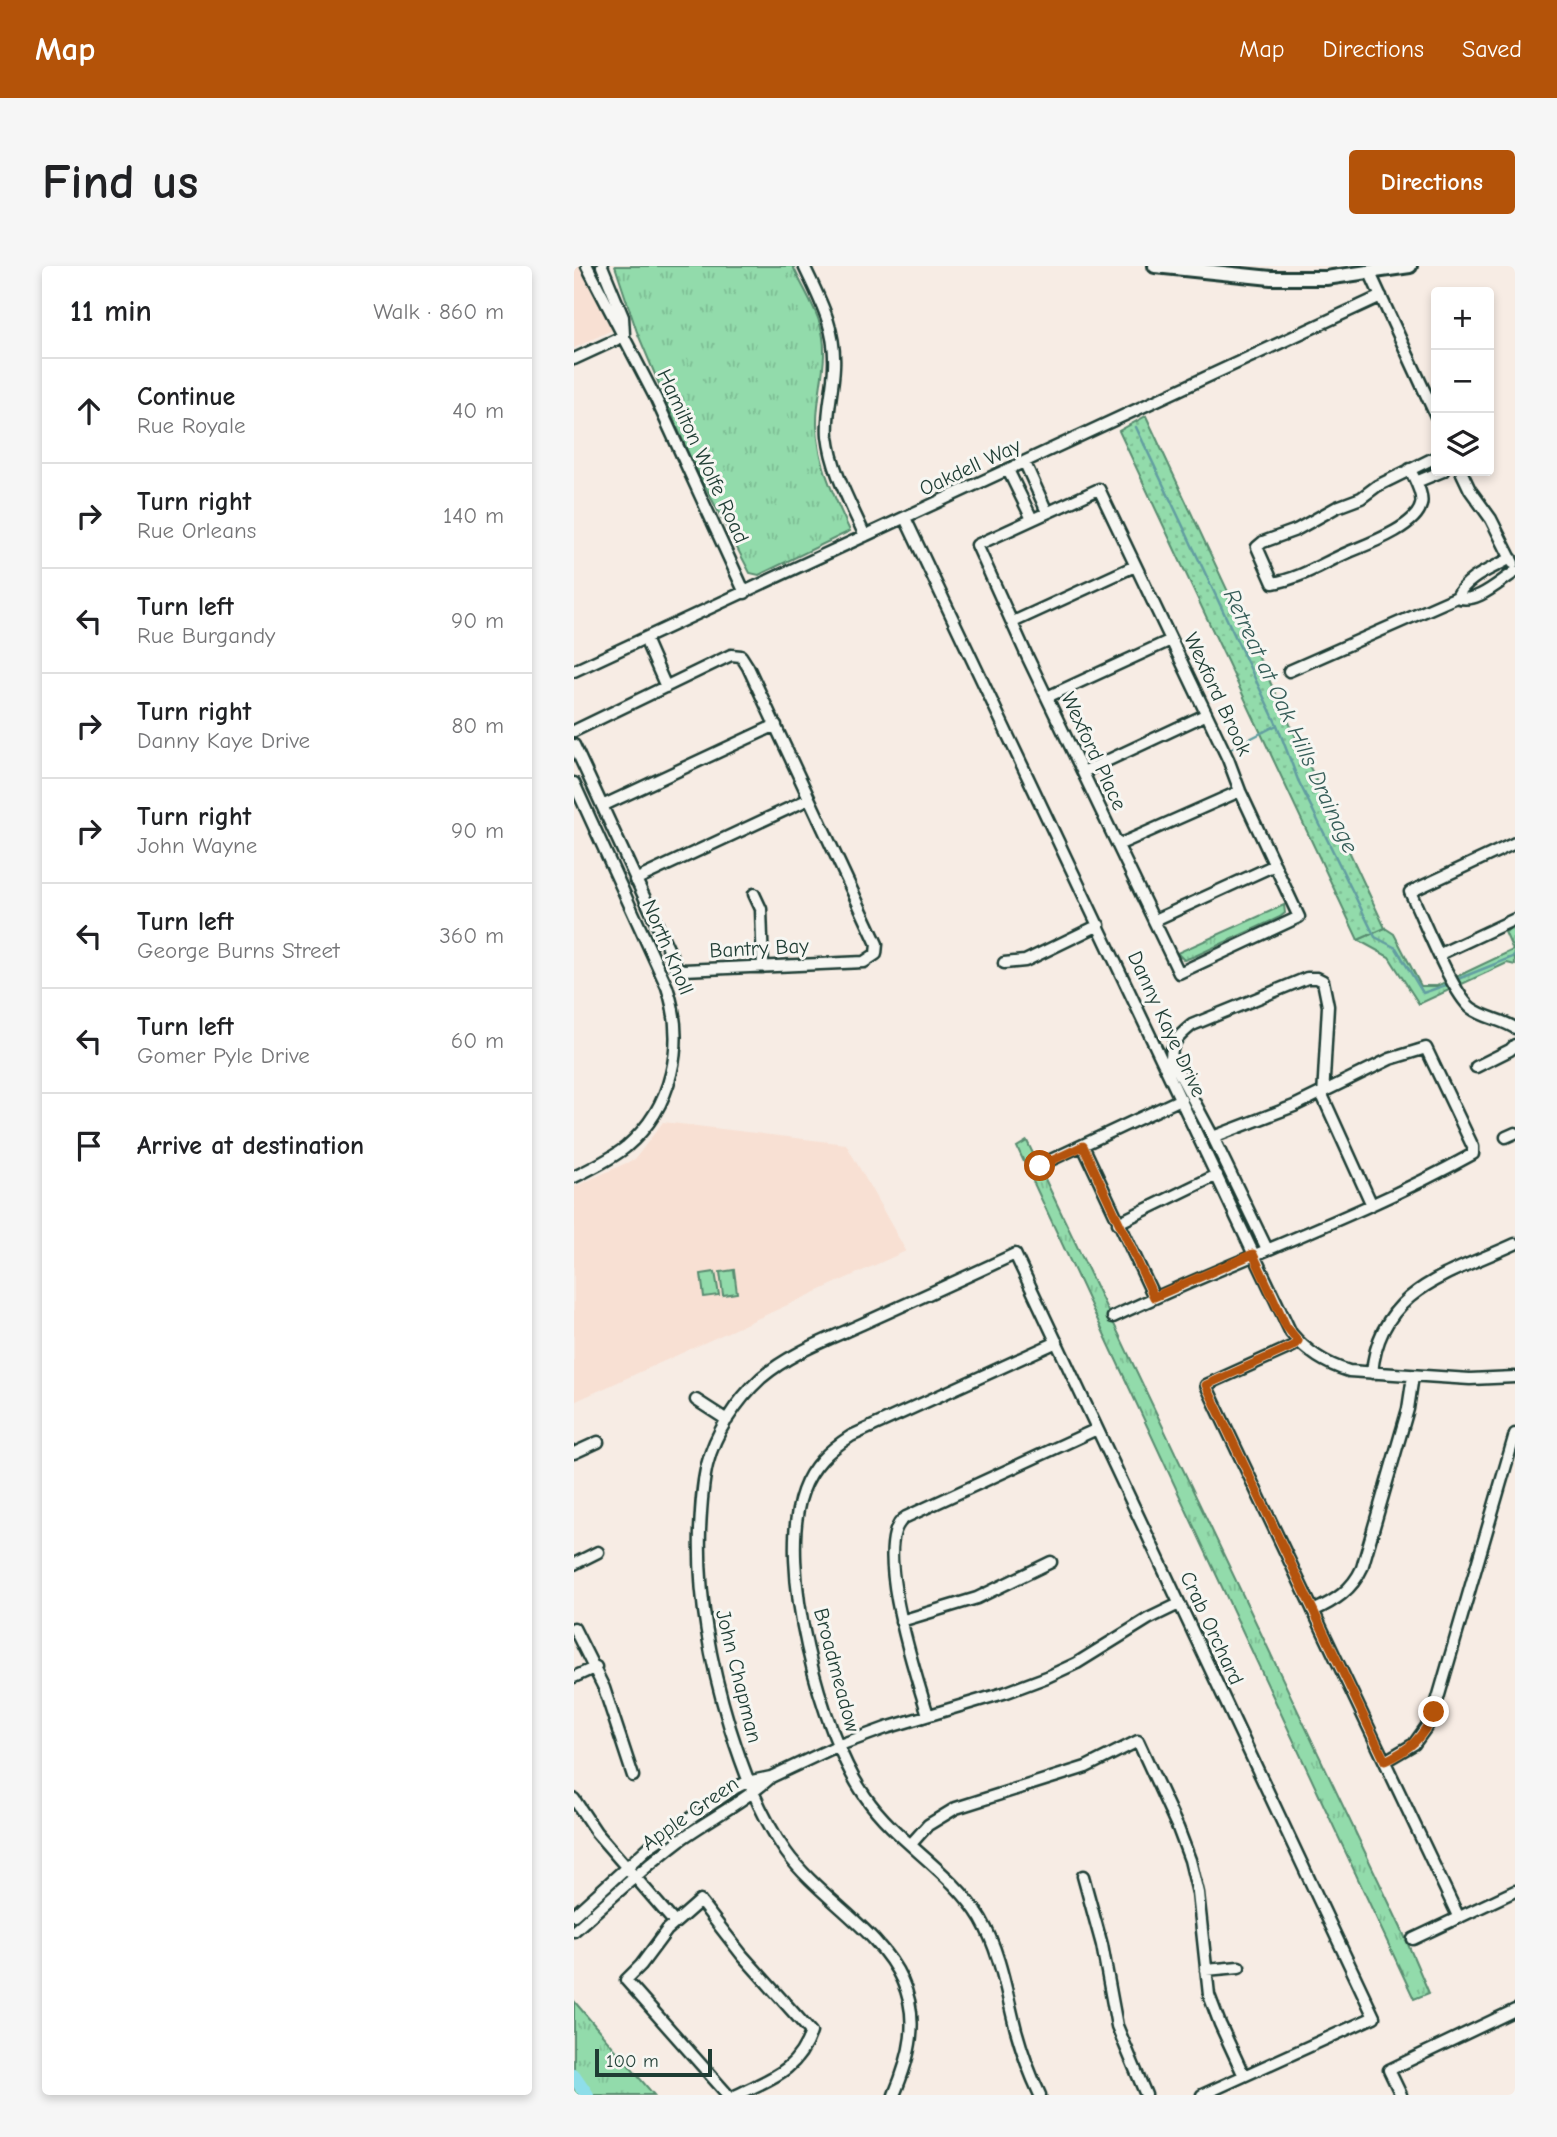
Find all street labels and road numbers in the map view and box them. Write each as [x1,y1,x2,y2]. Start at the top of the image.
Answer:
street label: Hamilton Wolfe Road [652,365,754,547]
street label: Oakdell Way [916,433,1025,501]
street label: Wexford Brook [1179,629,1257,759]
street label: Wexford Place [1056,688,1132,814]
street label: North Knoll [637,896,699,998]
street label: Bantry Bay [709,933,810,963]
street label: Danny Kaye Drive [1123,947,1211,1101]
street label: Crab Orchard [1175,1568,1249,1688]
street label: Broadmeadow [809,1605,865,1735]
street label: John Chapman [711,1607,767,1745]
street label: Apple Green [637,1771,743,1855]

